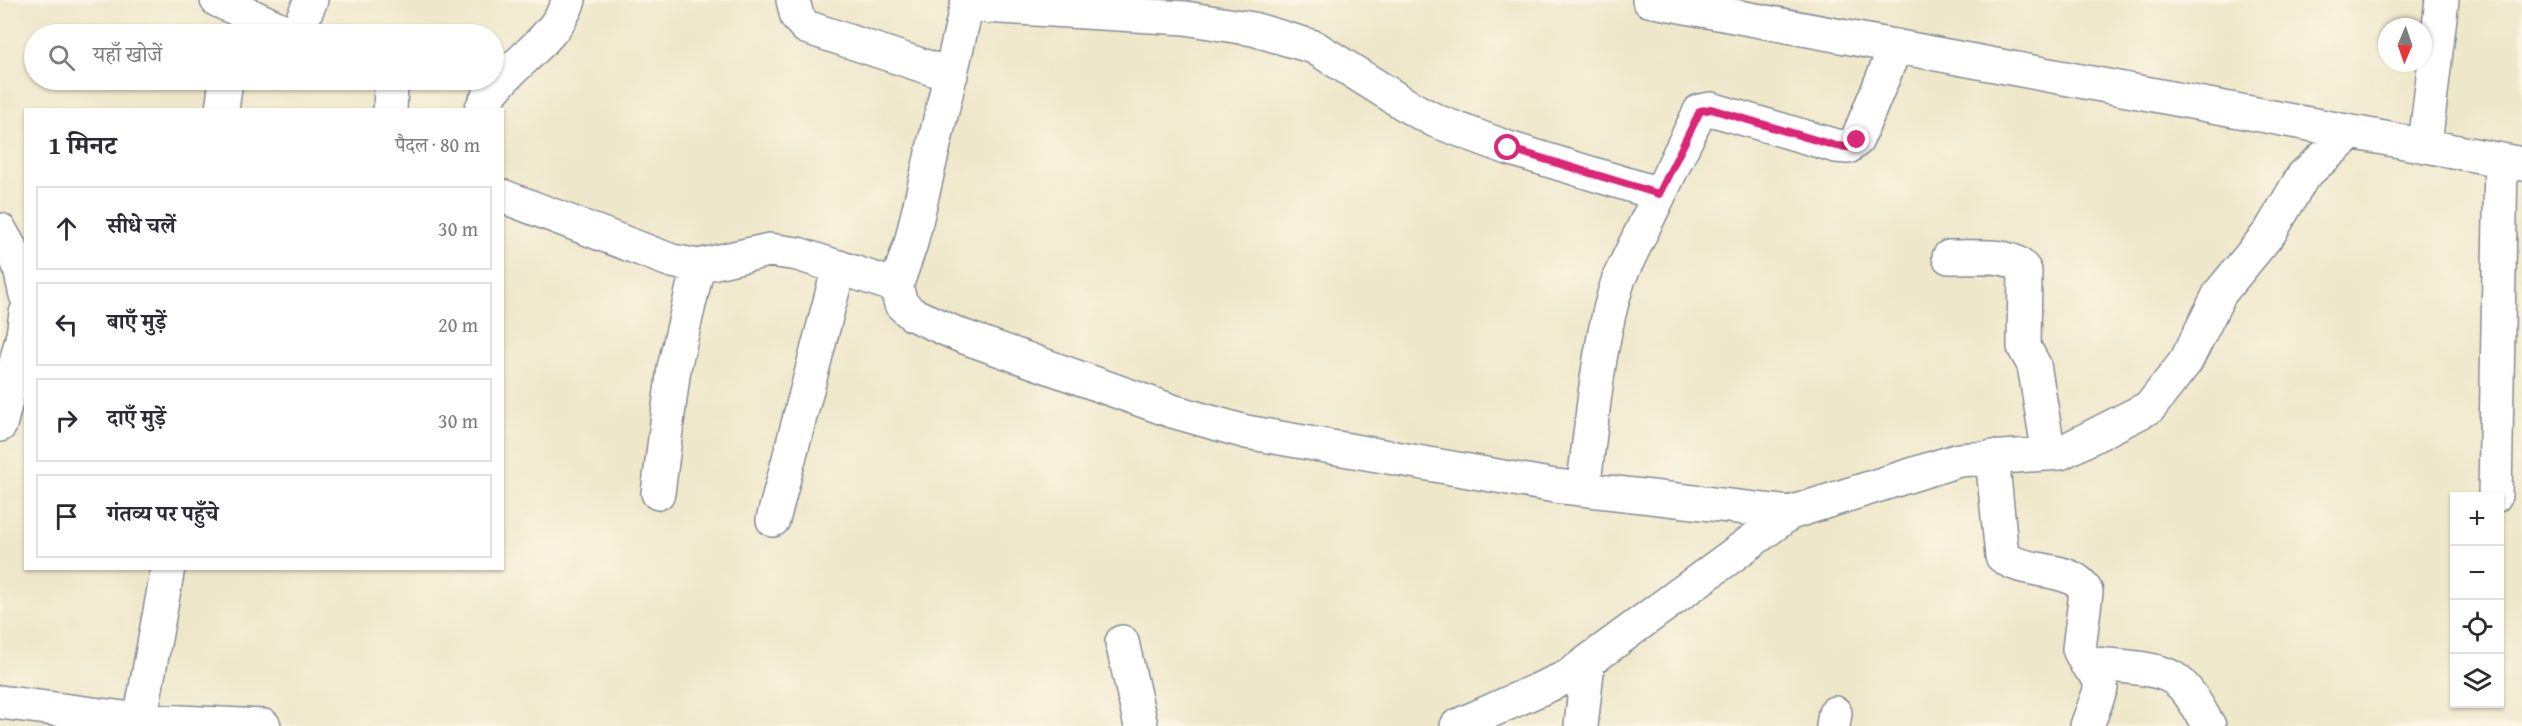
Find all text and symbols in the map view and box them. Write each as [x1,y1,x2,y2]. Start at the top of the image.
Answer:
north arrow [2378,18,2432,72]
search box [24,24,504,90]
text: यहाँ खोजें [93,38,162,70]
icon: search [45,41,78,74]
text: 1 मिनट [48,125,116,164]
route end [1843,126,1869,152]
text: पैदल · 80 m [395,130,480,159]
route start [1494,134,1520,160]
text: सीधे चलें [107,209,176,241]
icon: ahead [50,212,83,245]
text: 30 m [438,214,478,243]
text: बाएँ मुड़ें [107,305,166,337]
icon: left [50,308,83,341]
text: 20 m [438,310,478,339]
text: दाएँ मुड़ें [107,401,166,433]
icon: right [50,404,83,437]
text: 30 m [438,406,478,435]
map controls [2450,492,2504,708]
button: + [2450,492,2504,546]
text: गंतव्य पर पहुँचे [107,497,218,529]
icon: arrive [50,500,83,533]
button: − [2450,546,2504,600]
button: locate [2450,600,2504,654]
button: layers [2450,654,2504,708]

